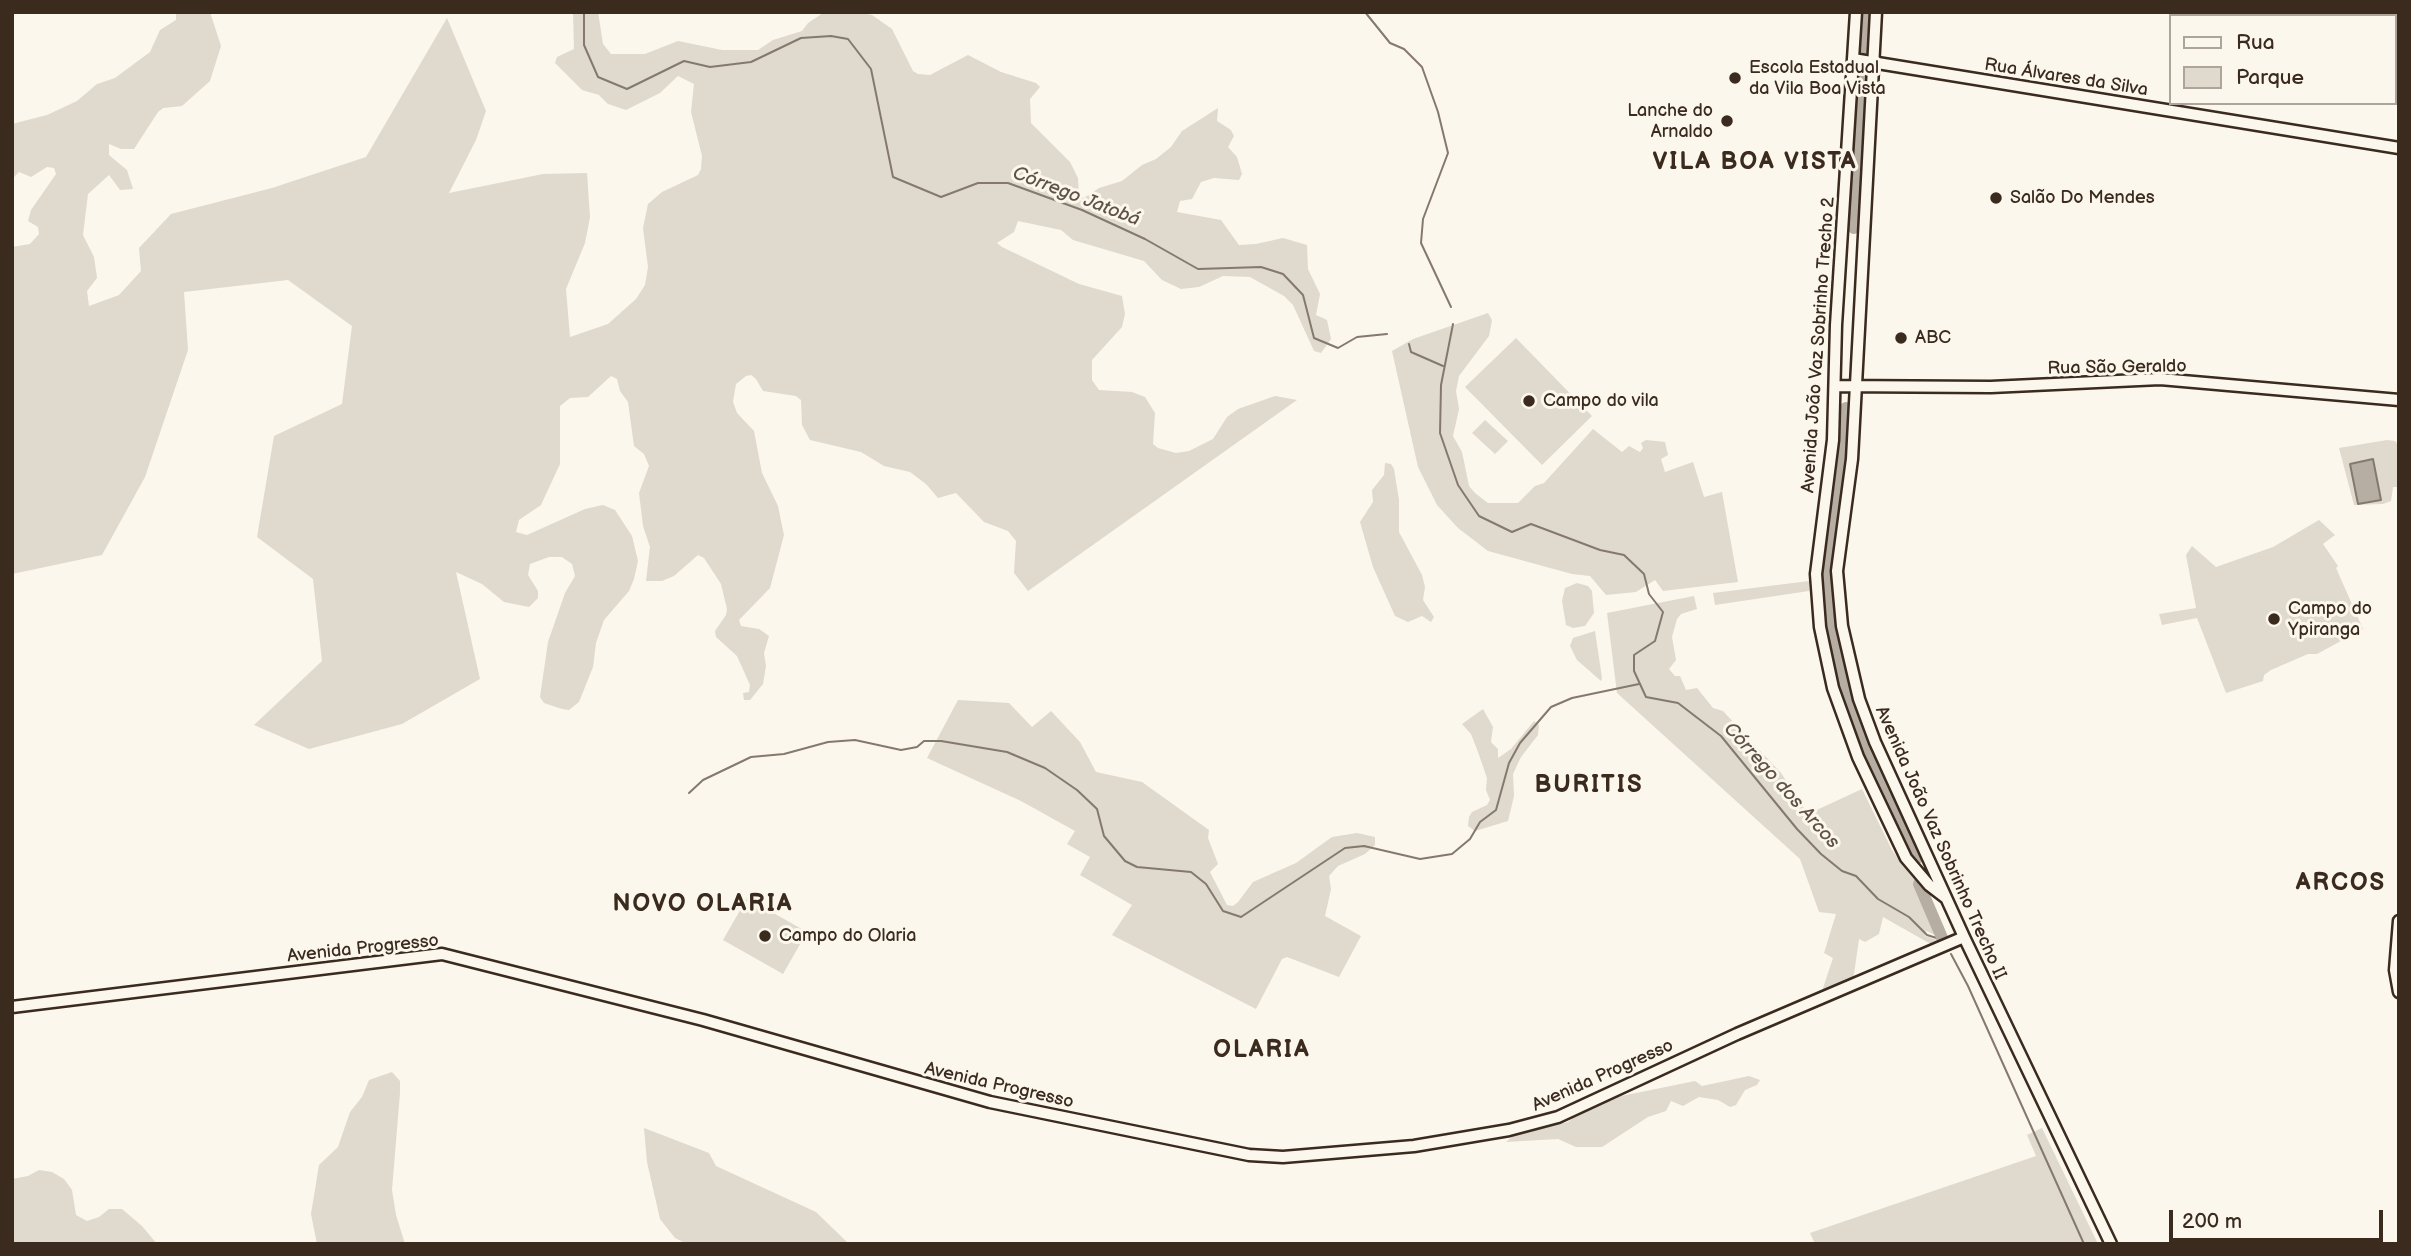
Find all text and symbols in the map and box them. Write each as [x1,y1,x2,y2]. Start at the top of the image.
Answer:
legend [2170,14,2397,105]
text: Rua [2236,30,2275,55]
street label: Rua Álvares da Silva [1983,54,2149,102]
place label: Escola Estadual da Vila Boa Vista [1749,57,1886,100]
text: Parque [2236,65,2304,90]
marker: Escola Estadual da Vila Boa Vista [1727,70,1743,86]
place label: Lanche do Arnaldo [1627,100,1713,142]
marker: Lanche do Arnaldo [1719,113,1735,129]
district label: VILA BOA VISTA [1654,149,1856,177]
water label: Córrego Jatobá [1009,162,1143,232]
place label: Salão Do Mendes [2010,187,2155,209]
marker: Salão Do Mendes [1988,190,2004,206]
street label: Avenida João Vaz Sobrinho Trecho 2 [1798,196,1840,494]
place label: ABC [1915,327,1951,349]
marker: ABC [1893,330,1909,346]
street label: Rua São Geraldo [2047,356,2187,380]
place label: Campo do vila [1543,390,1659,412]
marker: Campo do vila [1521,393,1537,409]
place label: Campo do Ypiranga [2288,598,2372,640]
marker: Campo do Ypiranga [2266,611,2282,627]
street label: Avenida João Vaz Sobrinho Trecho II [1870,703,2010,983]
water label: Córrego dos Arcos [1718,718,1844,854]
district label: BURITIS [1535,772,1643,800]
district label: ARCOS [2296,870,2386,898]
district label: NOVO OLARIA [614,891,792,919]
place label: Campo do Olaria [779,925,916,947]
marker: Campo do Olaria [757,928,773,944]
street label: Avenida Progresso [286,930,440,968]
street label: Avenida Progresso [1529,1035,1677,1117]
district label: OLARIA [1214,1037,1310,1065]
street label: Avenida Progresso [922,1058,1076,1114]
scale bar [2173,1196,2386,1240]
text: 200 m [2182,1209,2242,1234]

